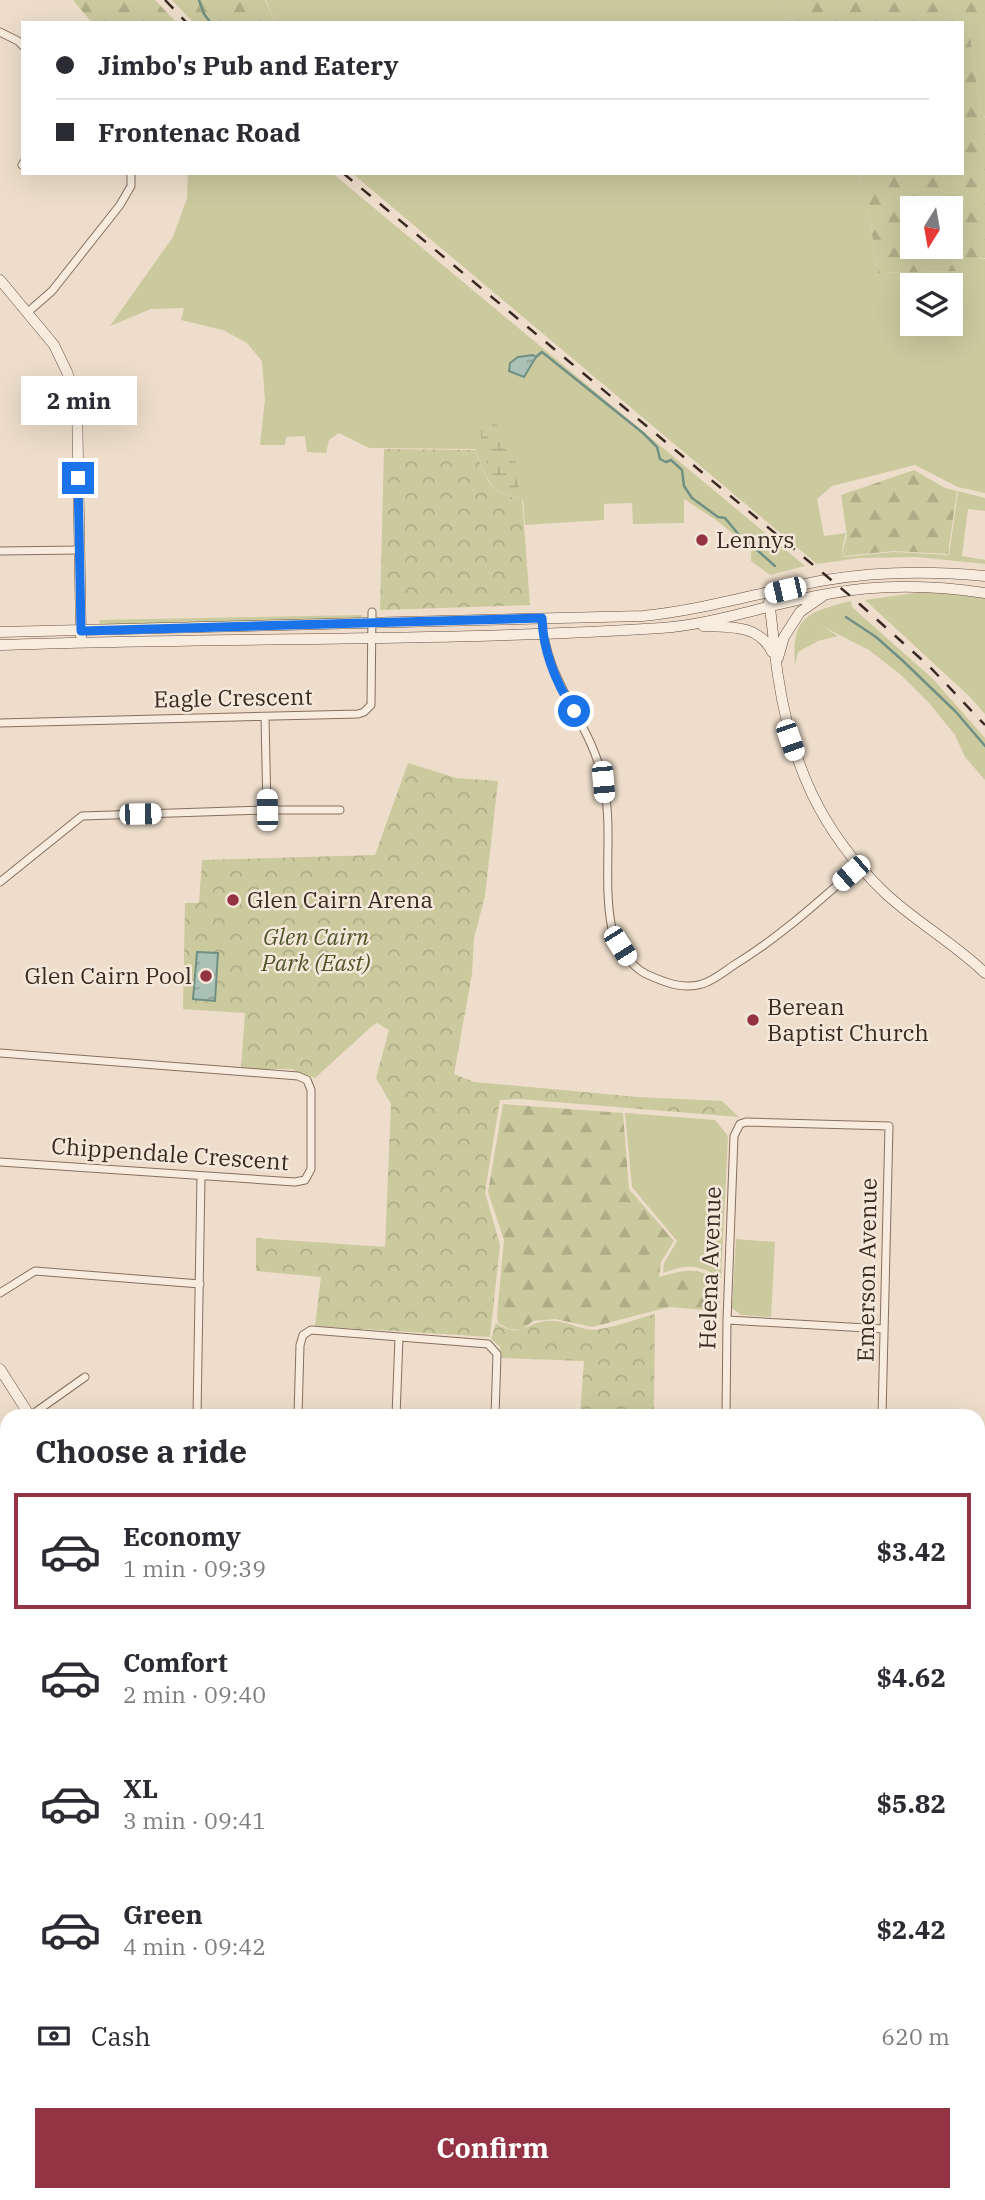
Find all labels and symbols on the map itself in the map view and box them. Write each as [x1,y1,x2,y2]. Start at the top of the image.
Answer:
north arrow [900,196,962,259]
callout: 2 min [20,377,136,426]
route end [62,462,94,494]
place label: Lennys [716,524,794,554]
marker: Lennys [694,532,710,548]
car [763,575,808,605]
street label: Eagle Crescent [153,681,313,713]
route start [558,695,590,727]
car [774,717,807,763]
car [591,760,616,804]
car [257,789,278,831]
car [119,803,162,825]
car [829,851,874,895]
place label: Glen Cairn Arena [247,884,433,914]
marker: Glen Cairn Arena [225,892,241,908]
park label: Glen Cairn Park (East) [261,921,371,977]
car [600,923,641,969]
place label: Glen Cairn Pool [24,960,192,990]
marker: Glen Cairn Pool [198,968,214,984]
place label: Berean Baptist Church [767,991,929,1047]
marker: Berean Baptist Church [745,1012,761,1028]
street label: Chippendale Crescent [50,1130,290,1176]
street label: Emerson Avenue [849,1178,883,1362]
street label: Helena Avenue [691,1186,727,1350]

